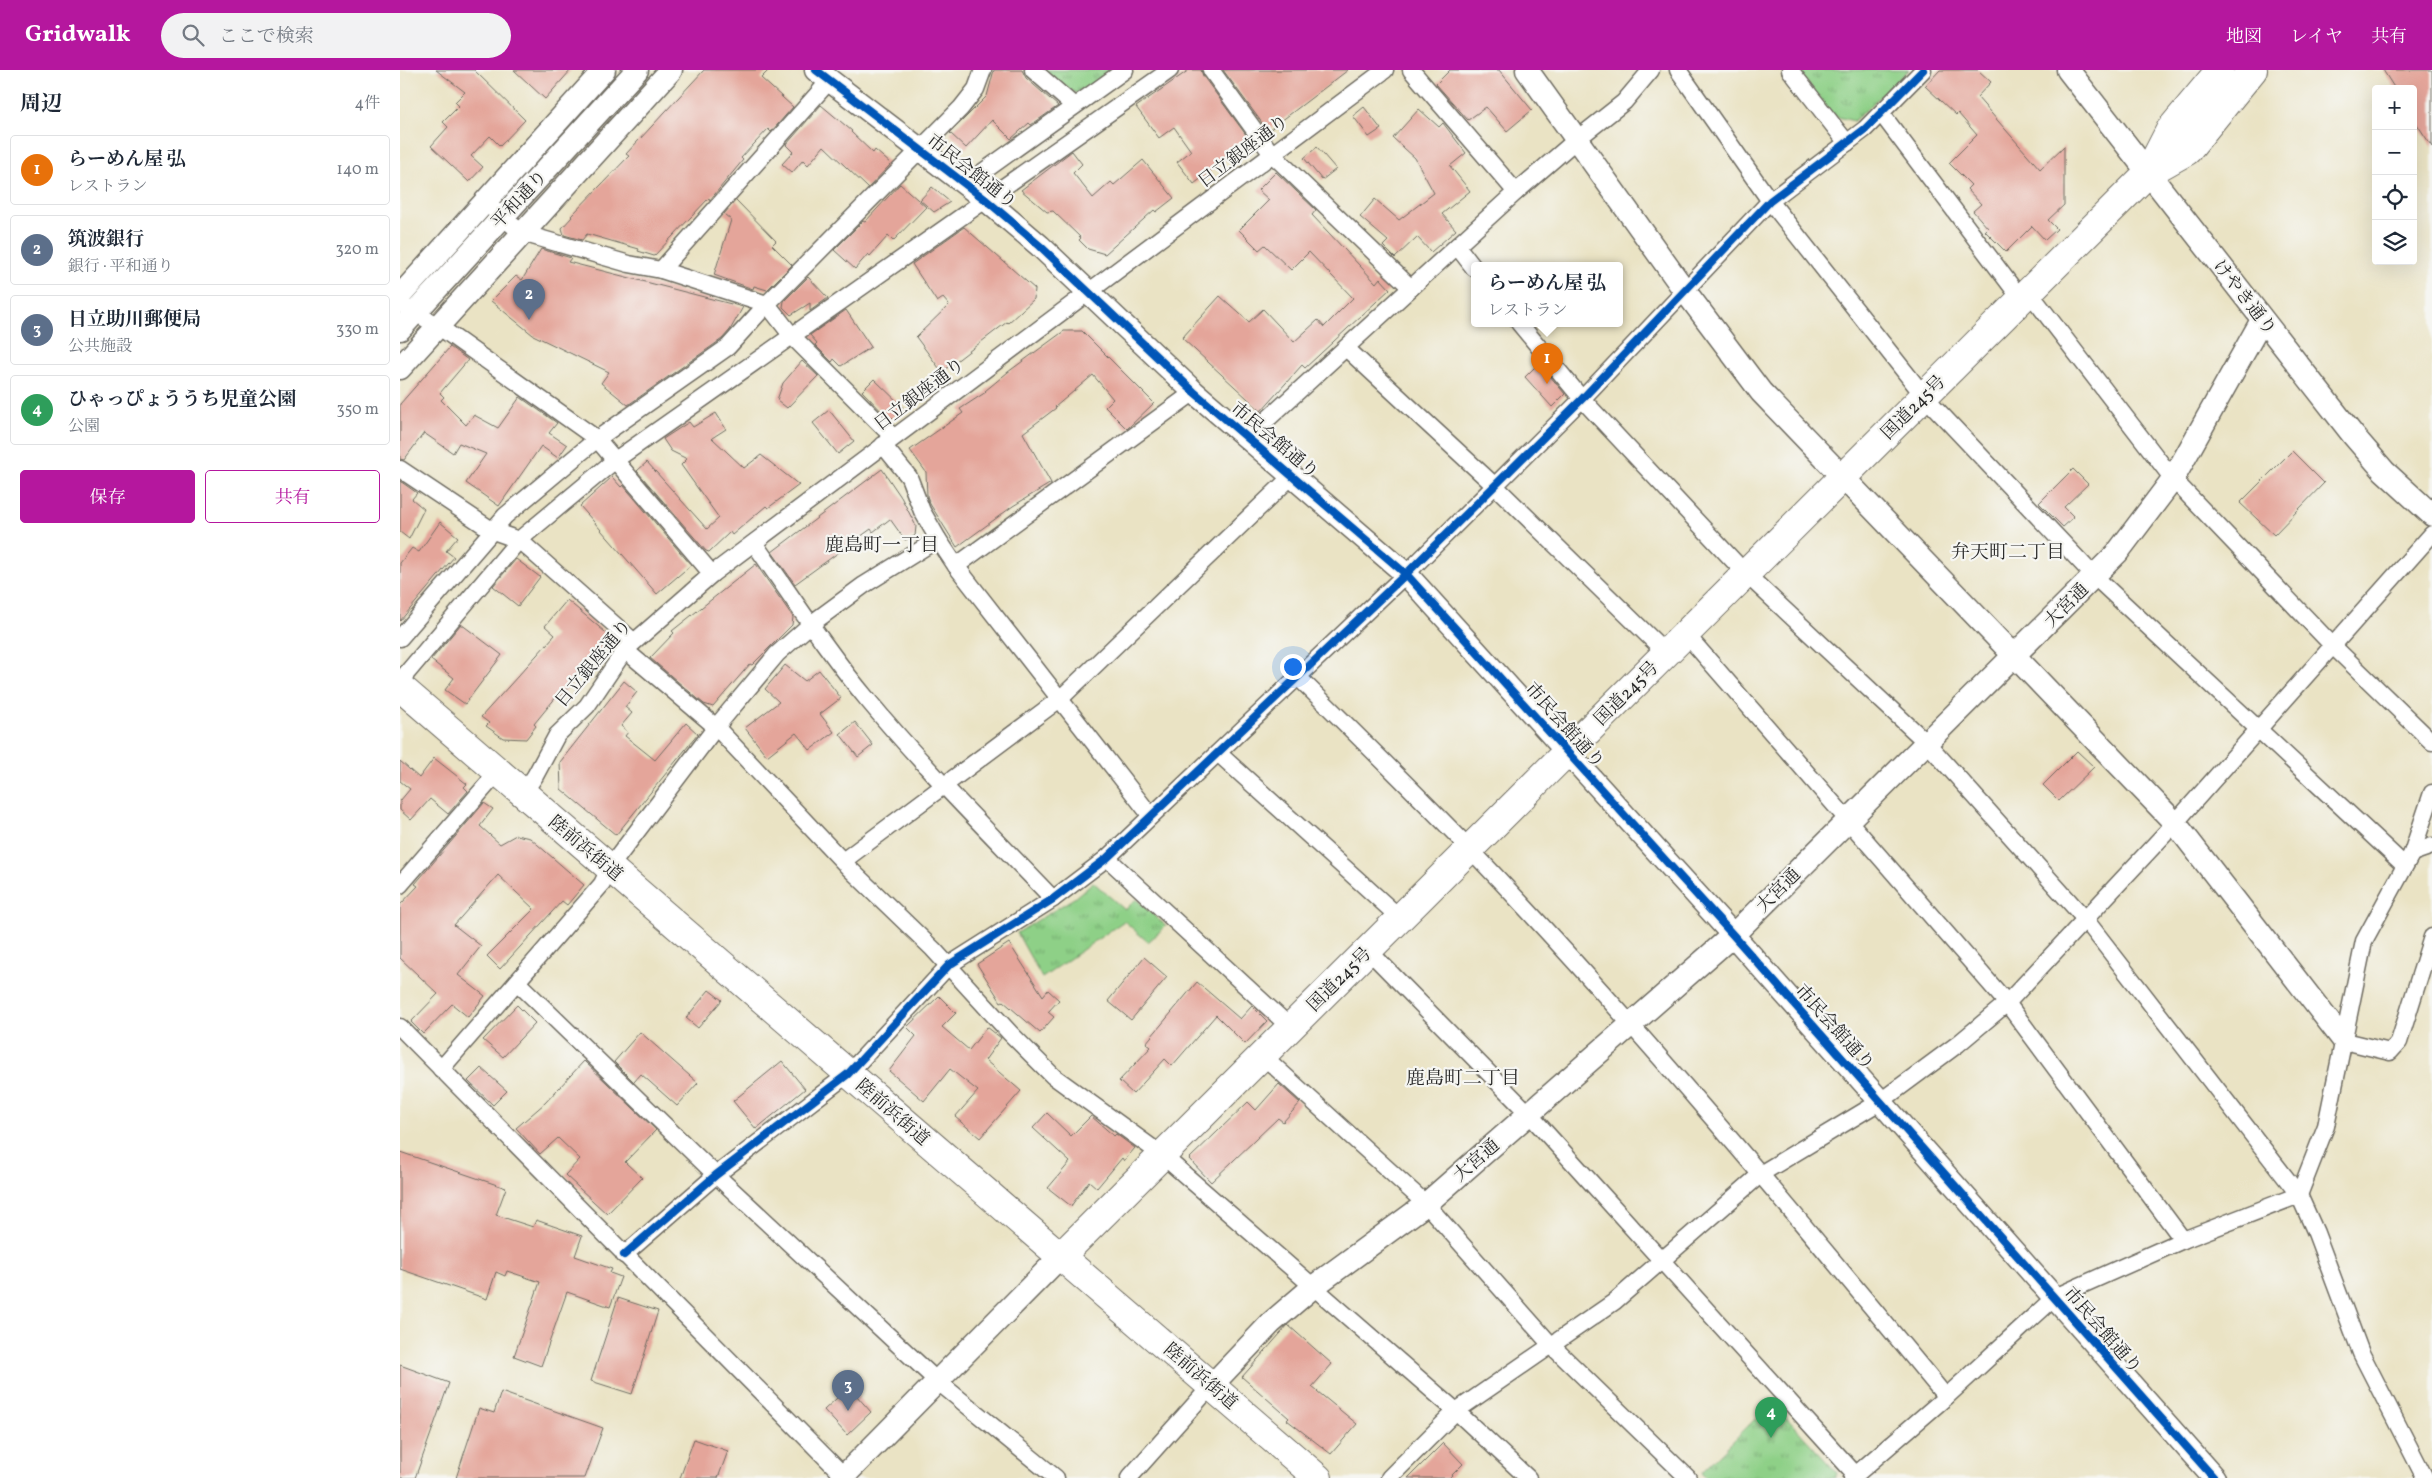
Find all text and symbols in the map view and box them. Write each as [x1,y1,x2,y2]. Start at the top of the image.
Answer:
search box [161,13,511,58]
text: Gridwalk [25,18,131,52]
icon: search [179,21,207,49]
text: ここで検索 [219,24,314,50]
text: 地図 [2226,25,2262,50]
text: レイヤ [2290,25,2343,50]
text: 共有 [2371,25,2407,50]
map controls [2372,85,2417,265]
button: + [2372,85,2417,130]
text: 周辺 [20,90,62,119]
text: 4件 [354,93,380,115]
street label: 日立銀座通り [1193,110,1295,195]
street label: 市民会館通り [921,129,1021,215]
button: − [2372,130,2417,175]
text: らーめん屋 弘 [68,147,186,173]
text: 1 [34,159,40,181]
text: 140 m [337,159,379,181]
street label: 平和通り [486,165,554,235]
button: locate [2372,175,2417,220]
text: レストラン [68,176,148,198]
button: layers [2372,220,2417,265]
text: 筑波銀行 [68,227,144,253]
text: 2 [33,239,41,261]
text: 320 m [335,239,379,261]
street label: けやき通り [2206,255,2281,341]
text: 銀行 · 平和通り [68,256,174,278]
popup [1471,262,1623,327]
text: らーめん屋 弘 [1488,271,1606,297]
pin: 2 [513,279,545,320]
text: レストラン [1488,300,1568,322]
text: 日立助川郵便局 [68,307,201,333]
text: 3 [33,319,41,341]
text: 330 m [336,319,379,341]
text: 公共施設 [68,336,132,358]
pin: 1 [1531,343,1563,384]
street label: 日立銀座通り [869,353,971,438]
street label: 国道245号 [1876,370,1952,446]
text: ひゃっぴょううち児童公園 [68,387,296,413]
street label: 市民会館通り [1225,397,1323,485]
text: 4 [32,399,42,421]
text: 350 m [336,399,379,421]
text: 公園 [68,416,100,438]
button: 保存 [20,470,195,523]
button: 共有 [205,470,380,523]
district label: 鹿島町一丁目 [825,533,939,559]
district label: 弁天町二丁目 [1951,540,2065,566]
street label: 大宮通 [2039,578,2095,634]
street label: 日立銀座通り [550,615,638,713]
your location [1280,654,1306,680]
street label: 国道245号 [1589,656,1665,732]
street label: 市民会館通り [1518,678,1609,774]
street label: 陸前浜街道 [543,811,628,888]
street label: 大宮通 [1751,863,1807,919]
street label: 国道245号 [1302,942,1378,1018]
street label: 市民会館通り [1788,980,1879,1076]
district label: 鹿島町二丁目 [1406,1066,1520,1092]
street label: 陸前浜街道 [850,1074,934,1152]
street label: 大宮通 [1448,1134,1506,1188]
street label: 市民会館通り [2057,1282,2147,1380]
street label: 陸前浜街道 [1158,1338,1242,1416]
pin: 3 [832,1370,864,1411]
pin: 4 [1755,1397,1787,1438]

